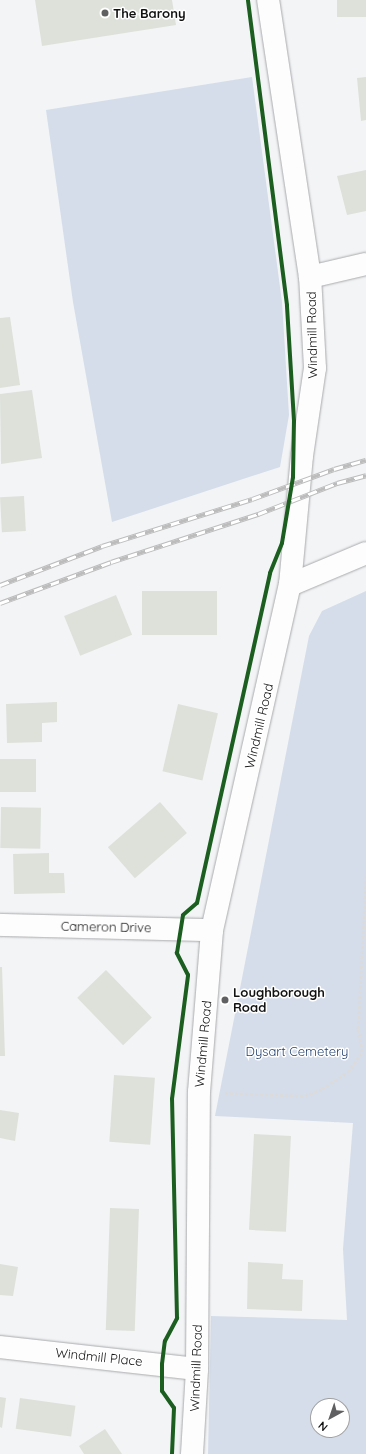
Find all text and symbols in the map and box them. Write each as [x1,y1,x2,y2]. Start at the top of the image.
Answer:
place label: The Barony [113,5,186,21]
marker: The Barony [100,8,110,18]
street label: Windmill Road [303,291,321,379]
street label: Windmill Road [242,682,276,770]
street label: Cameron Drive [61,918,151,936]
place label: Loughborough Road [233,985,325,1016]
marker: Loughborough Road [220,995,230,1005]
street label: Windmill Road [191,1000,215,1088]
park label: Dysart Cemetery [246,1043,348,1059]
street label: Windmill Road [187,1324,205,1412]
street label: Windmill Place [55,1345,143,1369]
north arrow [310,1398,350,1438]
text: N [315,1418,331,1434]

